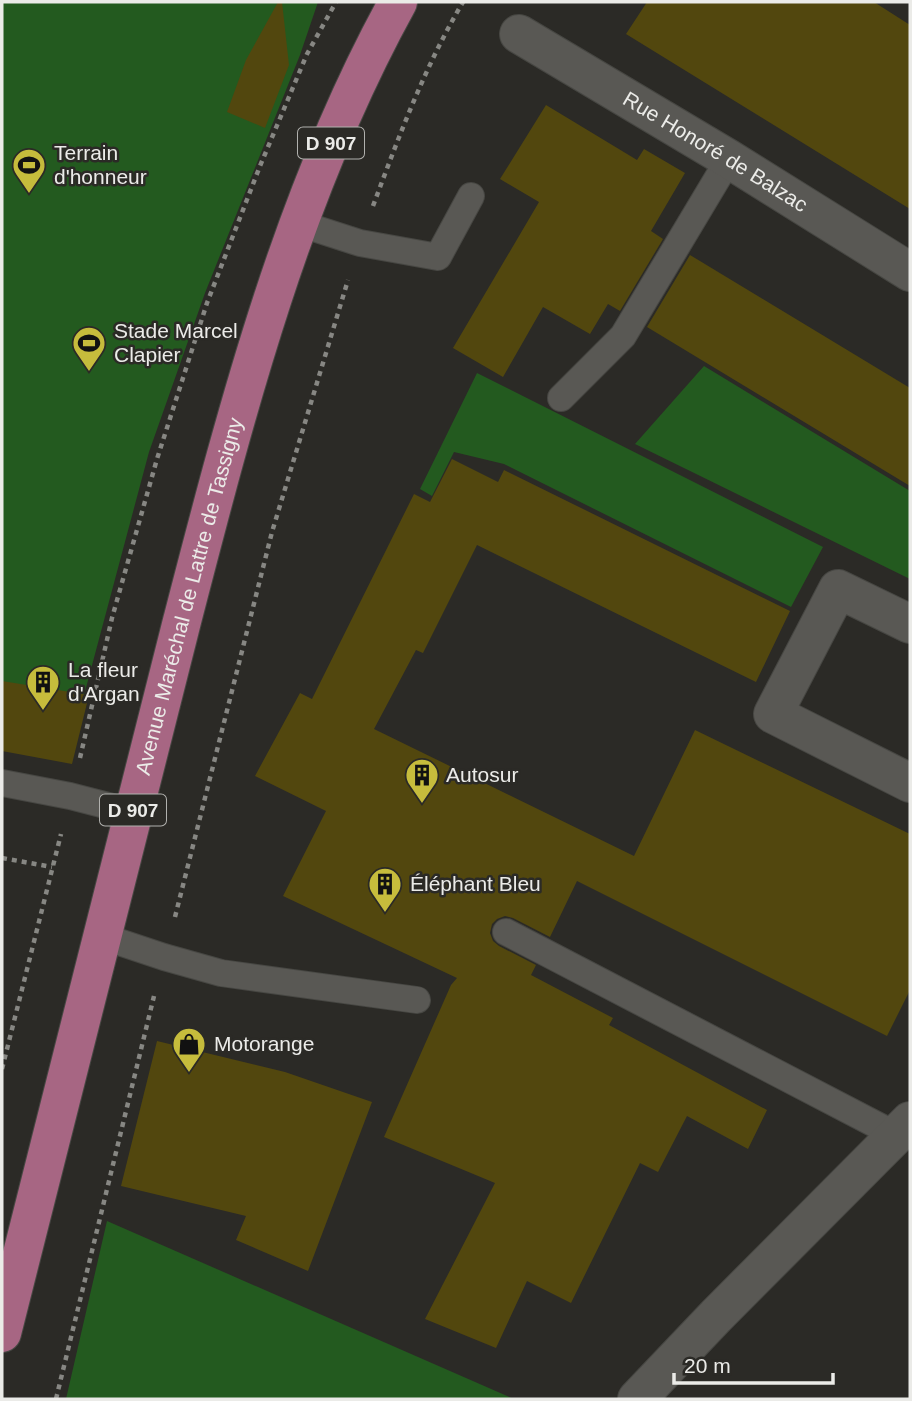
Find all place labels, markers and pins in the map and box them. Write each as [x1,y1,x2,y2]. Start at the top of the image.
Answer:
place label: Terrain d'honneur [54,141,147,188]
sports icon: Terrain d'honneur [10,146,48,195]
place label: Stade Marcel Clapier [114,319,238,366]
sports icon: Stade Marcel Clapier [70,324,108,373]
place label: La fleur d'Argan [68,658,140,705]
building icon: La fleur d'Argan [24,663,62,712]
building icon: Autosur [403,756,441,805]
place label: Autosur [446,763,518,786]
building icon: Éléphant Bleu [366,865,404,914]
place label: Éléphant Bleu [410,872,541,895]
shop icon: Motorange [170,1025,208,1074]
place label: Motorange [214,1032,314,1055]

